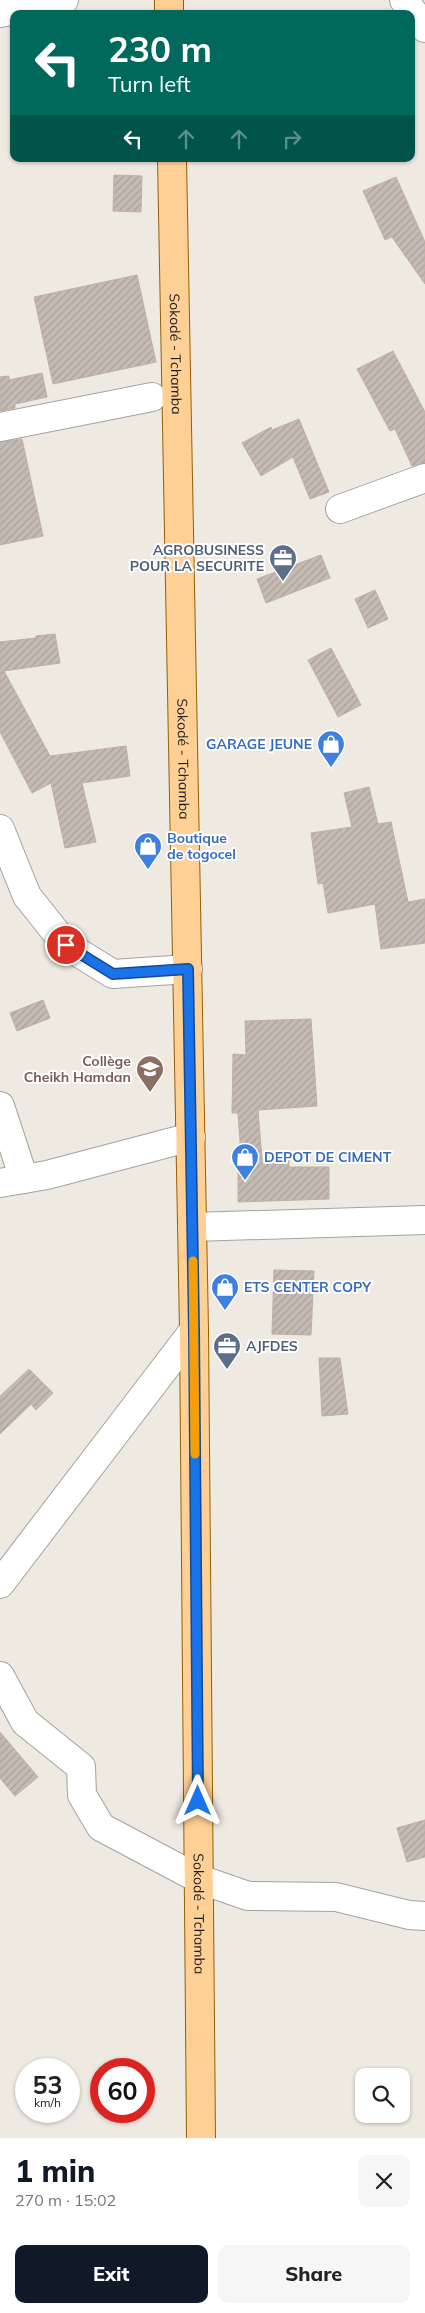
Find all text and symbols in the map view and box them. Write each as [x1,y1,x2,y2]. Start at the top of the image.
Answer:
text: 230 m [108,27,212,71]
icon: left [25,30,90,95]
text: Turn left [108,70,191,98]
icon: left [119,125,147,153]
icon: ahead [172,125,200,153]
icon: ahead [225,125,253,153]
icon: right [278,125,306,153]
street label: Sokodé - Tchamba [166,293,186,415]
place label: AGROBUSINESS POUR LA SECURITE [130,541,264,575]
office icon: AGROBUSINESS POUR LA SECURITE [268,543,298,582]
street label: Sokodé - Tchamba [173,698,193,820]
shop icon: GARAGE JEUNE [316,729,346,768]
place label: GARAGE JEUNE [206,735,312,753]
place label: Boutique de togocel [167,829,236,863]
shop icon: Boutique de togocel [133,831,163,870]
pin [45,924,87,966]
icon: arrive [52,931,80,959]
place label: Collège Cheikh Hamdan [24,1052,131,1086]
school or university icon: Collège Cheikh Hamdan [135,1054,165,1093]
shop icon: DEPOT DE CIMENT [230,1142,260,1181]
place label: DEPOT DE CIMENT [264,1148,392,1166]
shop icon: ETS CENTER COPY [210,1272,240,1311]
place label: ETS CENTER COPY [244,1278,372,1296]
office icon: AJFDES [212,1331,242,1370]
place label: AJFDES [246,1337,298,1355]
position arrow [171,1774,223,1826]
street label: Sokodé - Tchamba [190,1853,209,1974]
speed limit sign: 60 [90,2058,155,2123]
map controls [355,2068,410,2123]
button: search [355,2068,410,2123]
text: 53 [32,2069,63,2100]
text: km/h [34,2095,61,2110]
text: 1 min [15,2152,95,2190]
button: close [358,2155,410,2207]
text: 270 m · 15:02 [15,2190,116,2210]
button: Exit [15,2245,208,2303]
button: Share [218,2245,410,2303]

